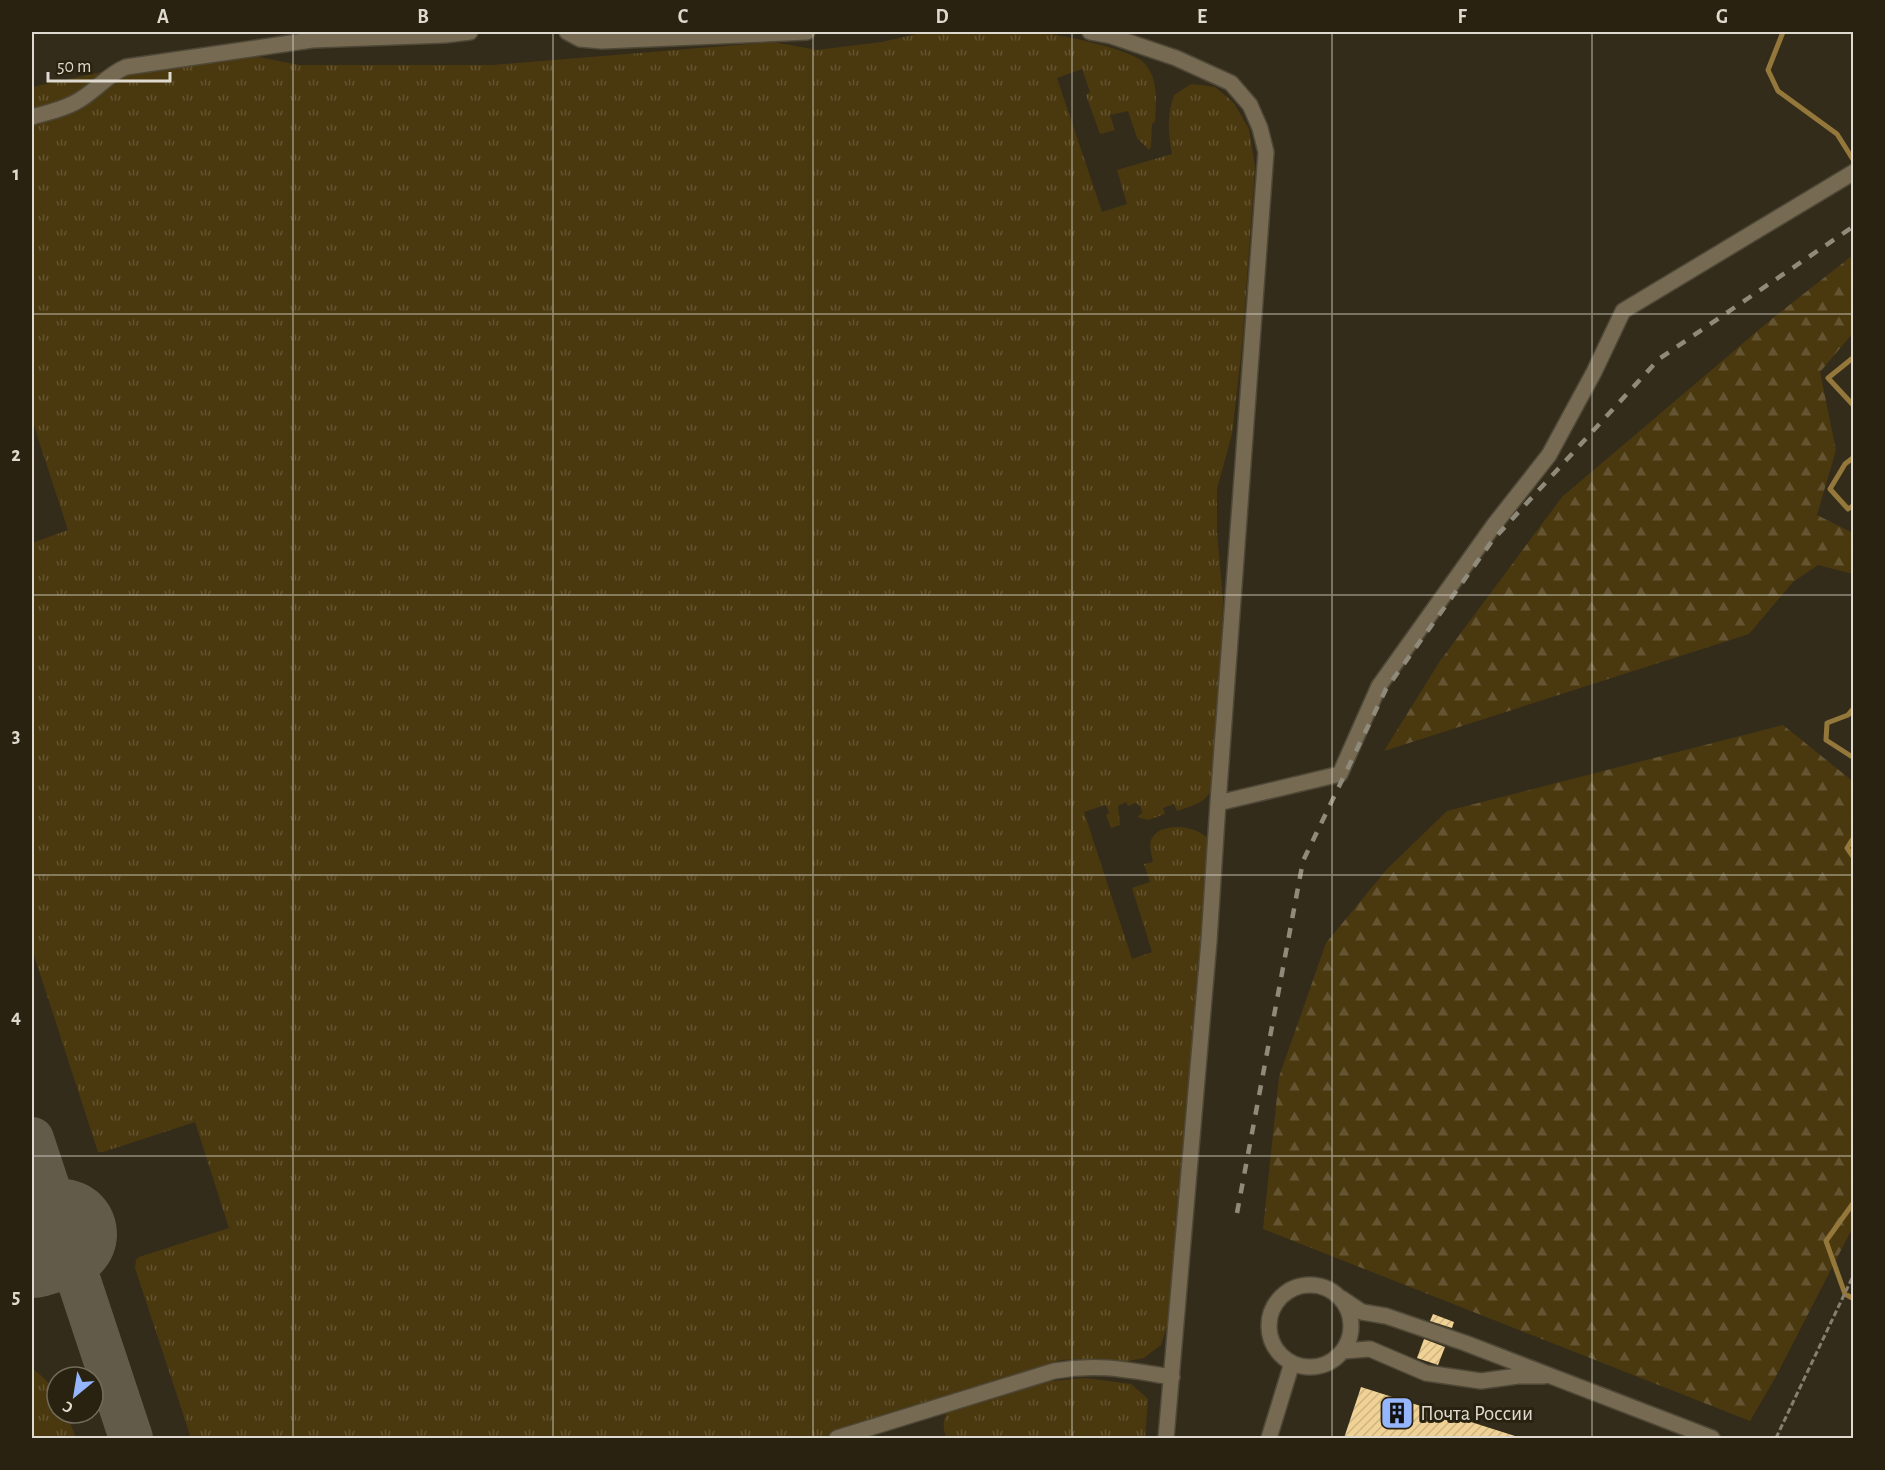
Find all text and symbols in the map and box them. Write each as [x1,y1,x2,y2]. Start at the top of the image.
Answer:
text: A [157,7,169,27]
text: B [417,7,429,27]
text: C [678,7,689,27]
text: D [935,7,949,27]
text: E [1197,7,1207,27]
text: F [1457,7,1467,27]
text: G [1716,7,1728,27]
scale bar [48,45,170,83]
text: 50 m [57,58,91,76]
text: 1 [12,164,20,184]
text: 2 [11,445,21,465]
text: 3 [12,726,20,746]
text: 4 [11,1007,21,1027]
text: 5 [12,1287,20,1307]
north arrow [45,1365,105,1425]
building icon: Почта России [1379,1395,1415,1431]
text: С [60,1398,76,1416]
place label: Почта России [1420,1403,1533,1424]

